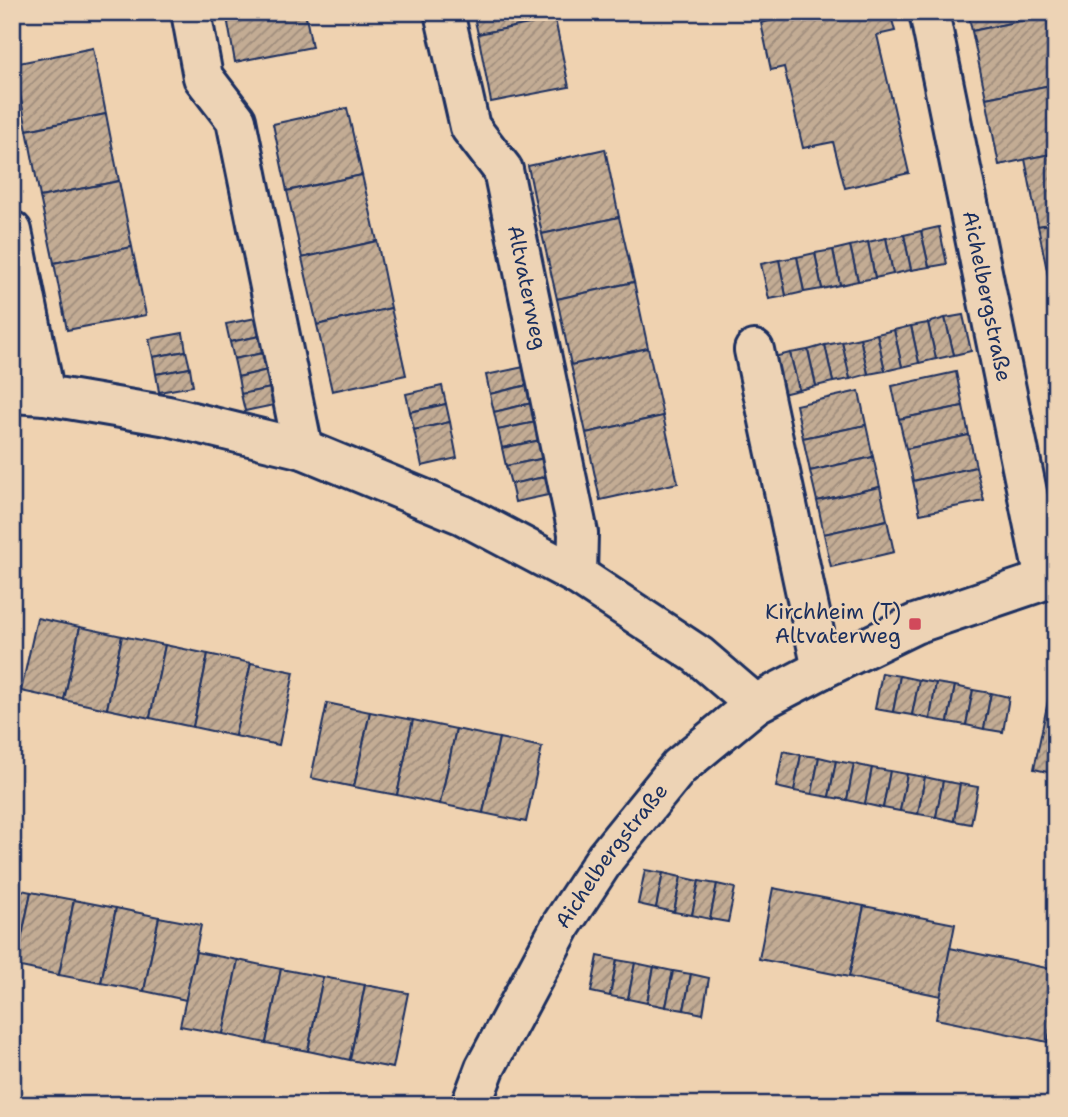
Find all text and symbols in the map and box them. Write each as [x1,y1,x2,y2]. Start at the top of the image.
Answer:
street label: Aichelbergstraße [956,208,1018,384]
street label: Altvaterweg [501,223,554,352]
place label: Kirchheim (T) Altvaterweg [765,598,901,650]
marker: Kirchheim (T) Altvaterweg [907,616,923,632]
street label: Aichelbergstraße [549,778,674,934]

